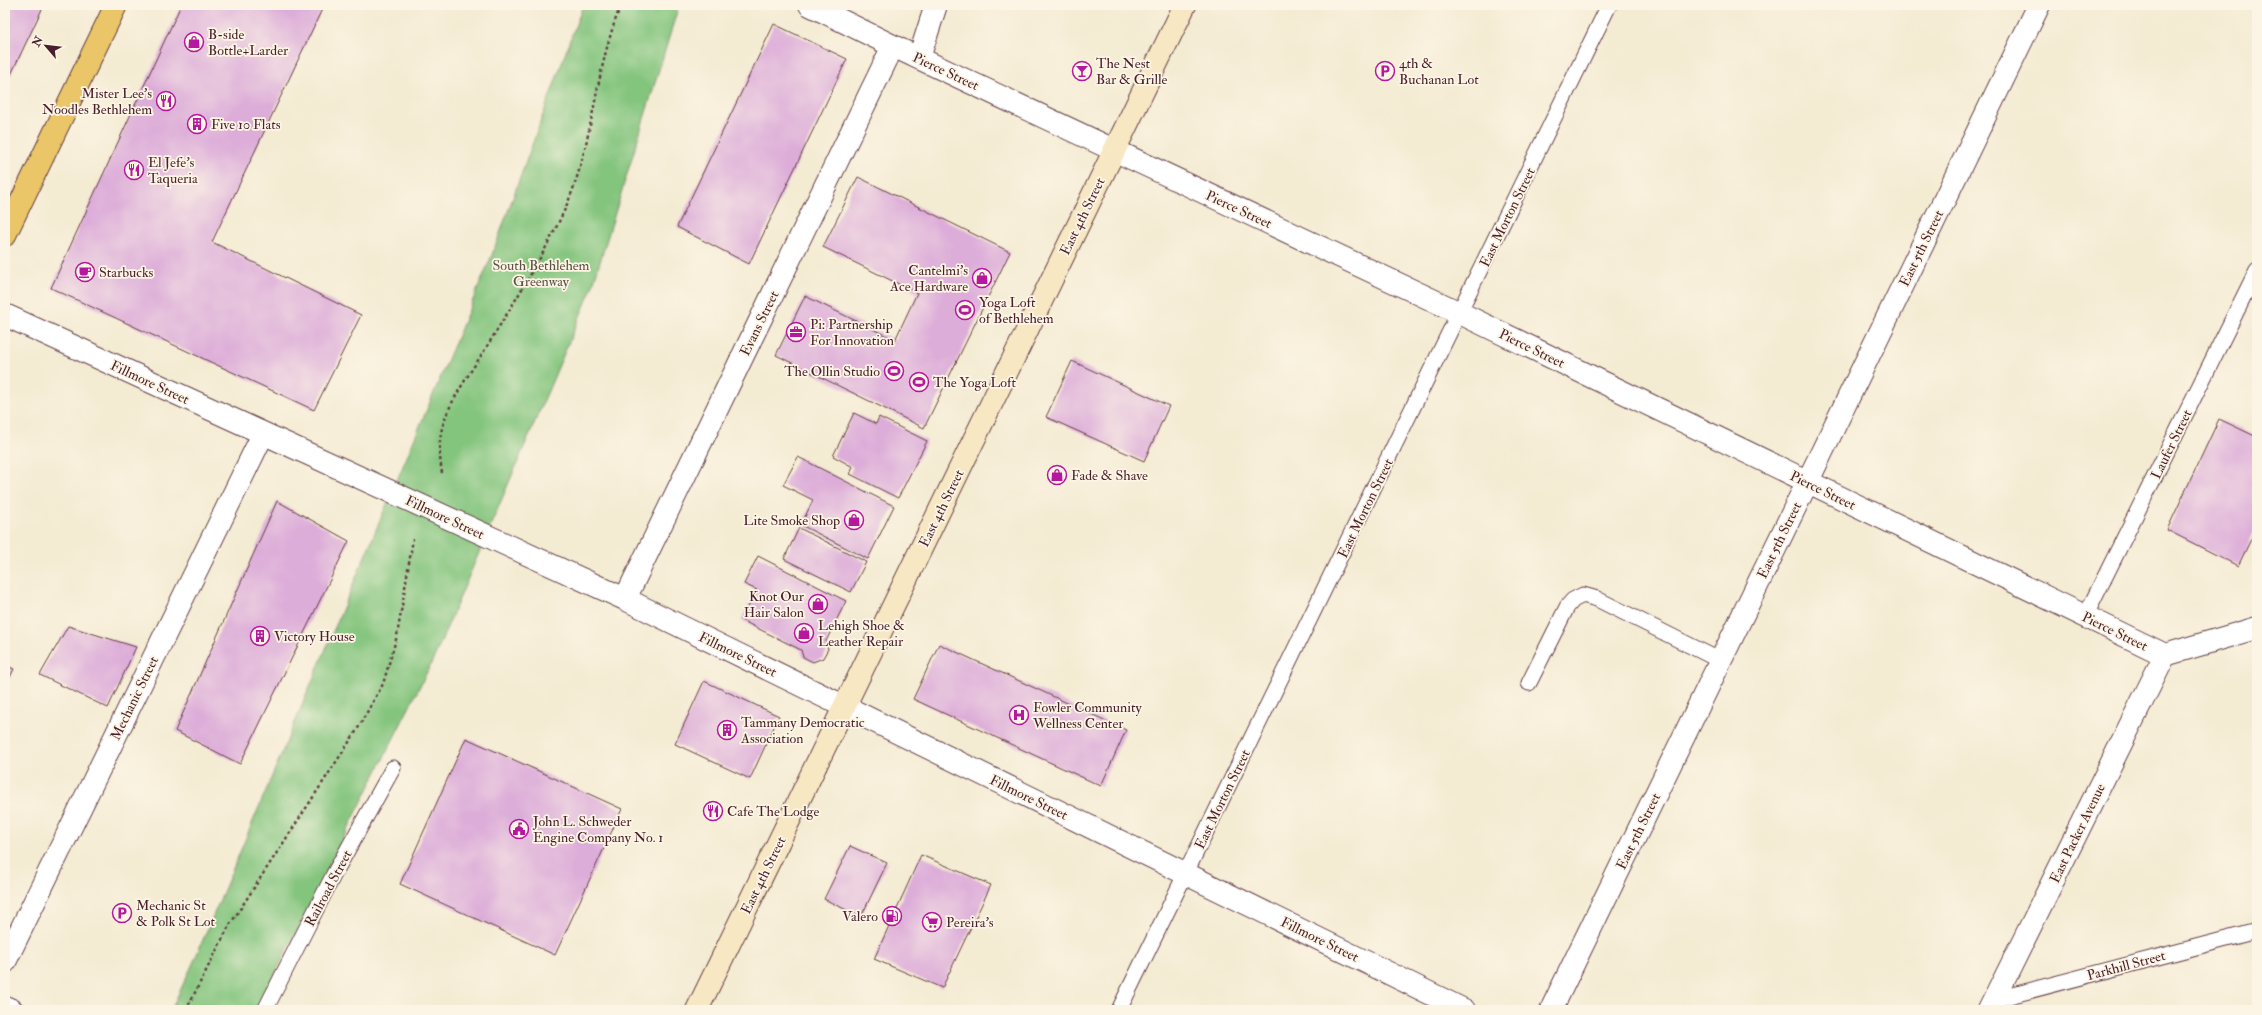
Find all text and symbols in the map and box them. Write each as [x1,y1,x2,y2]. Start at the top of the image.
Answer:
north arrow [26,26,66,66]
place label: B-side Bottle+Larder [208,26,289,59]
shop icon: B-side Bottle+Larder [183,31,205,53]
text: N [29,33,46,50]
street label: Pierce Street [910,49,982,94]
place label: The Nest Bar & Grille [1096,55,1168,88]
place label: 4th & Buchanan Lot [1399,55,1479,88]
bar icon: The Nest Bar & Grille [1071,60,1093,82]
parking icon: 4th & Buchanan Lot [1374,60,1396,82]
place label: Mister Lee's Noodles Bethlehem [42,85,152,118]
restaurant icon: Mister Lee's Noodles Bethlehem [155,90,177,112]
building icon: Five 10 Flats [186,113,208,135]
place label: Five 10 Flats [211,116,281,133]
place label: El Jefe's Taqueria [148,154,198,187]
restaurant icon: El Jefe's Taqueria [123,159,145,181]
street label: East Morton Street [1476,164,1539,270]
street label: East 4th Street [1056,174,1109,258]
street label: Pierce Street [1203,187,1275,232]
street label: East 5th Street [1896,207,1947,289]
park label: South Bethlehem Greenway [493,257,590,291]
cafe icon: Starbucks [74,261,96,283]
place label: Cantelmi's Ace Hardware [889,262,968,295]
place label: Starbucks [99,264,154,281]
shop icon: Cantelmi's Ace Hardware [971,267,993,289]
street label: Evans Street [736,288,783,359]
place label: Yoga Loft of Bethlehem [979,294,1054,327]
sports icon: Yoga Loft of Bethlehem [954,299,976,321]
place label: Pi: Partnership For Innovation [810,316,894,349]
office icon: Pi: Partnership For Innovation [785,321,807,343]
street label: Pierce Street [1496,325,1568,372]
street label: Fillmore Street [108,357,192,408]
sports icon: The Ollin Studio [883,360,905,382]
place label: The Ollin Studio [784,363,880,380]
sports icon: The Yoga Loft [908,371,930,393]
place label: The Yoga Loft [933,374,1017,391]
street label: Laufer Street [2147,406,2196,482]
street label: East Morton Street [1334,455,1397,561]
shop icon: Fade & Shave [1046,464,1068,486]
street label: East 4th Street [915,466,968,550]
place label: Fade & Shave [1071,467,1148,484]
street label: Pierce Street [1787,467,1859,514]
street label: Fillmore Street [403,492,487,543]
street label: East 5th Street [1754,499,1805,581]
shop icon: Lite Smoke Shop [843,509,865,531]
place label: Lite Smoke Shop [743,512,840,530]
place label: Knot Our Hair Salon [744,588,805,621]
shop icon: Knot Our Hair Salon [807,593,829,615]
street label: Pierce Street [2079,608,2151,655]
place label: Lehigh Shoe & Leather Repair [818,617,905,651]
shop icon: Lehigh Shoe & Leather Repair [793,622,815,644]
building icon: Victory House [249,625,271,647]
place label: Victory House [274,628,355,646]
street label: Fillmore Street [696,628,780,681]
street label: Mechanic Street [107,653,162,743]
place label: Fowler Community Wellness Center [1032,699,1142,732]
hospital icon: Fowler Community Wellness Center [1008,704,1030,726]
place label: Tammany Democratic Association [740,714,865,747]
building icon: Tammany Democratic Association [716,719,738,741]
street label: East Morton Street [1191,746,1254,852]
street label: Fillmore Street [987,771,1071,824]
street label: East Packer Avenue [2046,781,2109,886]
street label: East 5th Street [1613,790,1664,872]
restaurant icon: Cafe The Lodge [702,800,724,822]
place label: Cafe The Lodge [727,803,819,820]
place label: John L. Schweder Engine Company No. 1 [532,813,663,847]
public building icon: John L. Schweder Engine Company No. 1 [508,818,530,840]
street label: East 4th Street [737,833,790,917]
street label: Railroad Street [301,847,356,929]
place label: Mechanic St & Polk St Lot [136,897,216,930]
parking icon: Mechanic St & Polk St Lot [111,902,133,924]
fuel station icon: Valero [881,905,903,927]
place label: Valero [842,908,878,925]
supermarket icon: Pereira's [921,911,943,933]
street label: Fillmore Street [1278,913,1362,966]
place label: Pereira's [946,914,994,931]
street label: Parkhill Street [2085,947,2168,984]

